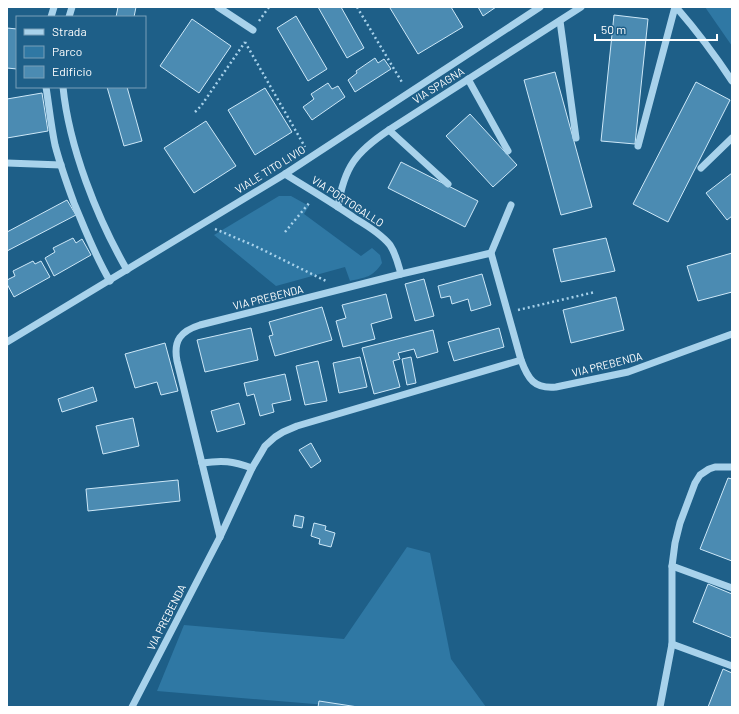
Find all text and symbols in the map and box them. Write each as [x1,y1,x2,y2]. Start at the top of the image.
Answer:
legend [16,16,146,88]
scale bar [595,16,717,42]
text: 50 m [601,22,626,36]
text: Strada [52,24,87,38]
text: Parco [52,44,82,58]
text: Edificio [52,64,92,78]
street label: VIA SPAGNA [410,64,466,106]
street label: VIALE TITO LIVIO [233,142,308,196]
street label: VIA PORTOGALLO [309,173,387,229]
street label: VIA PREBENDA [231,282,305,312]
street label: VIA PREBENDA [570,349,644,379]
street label: VIA PREBENDA [144,582,188,652]

